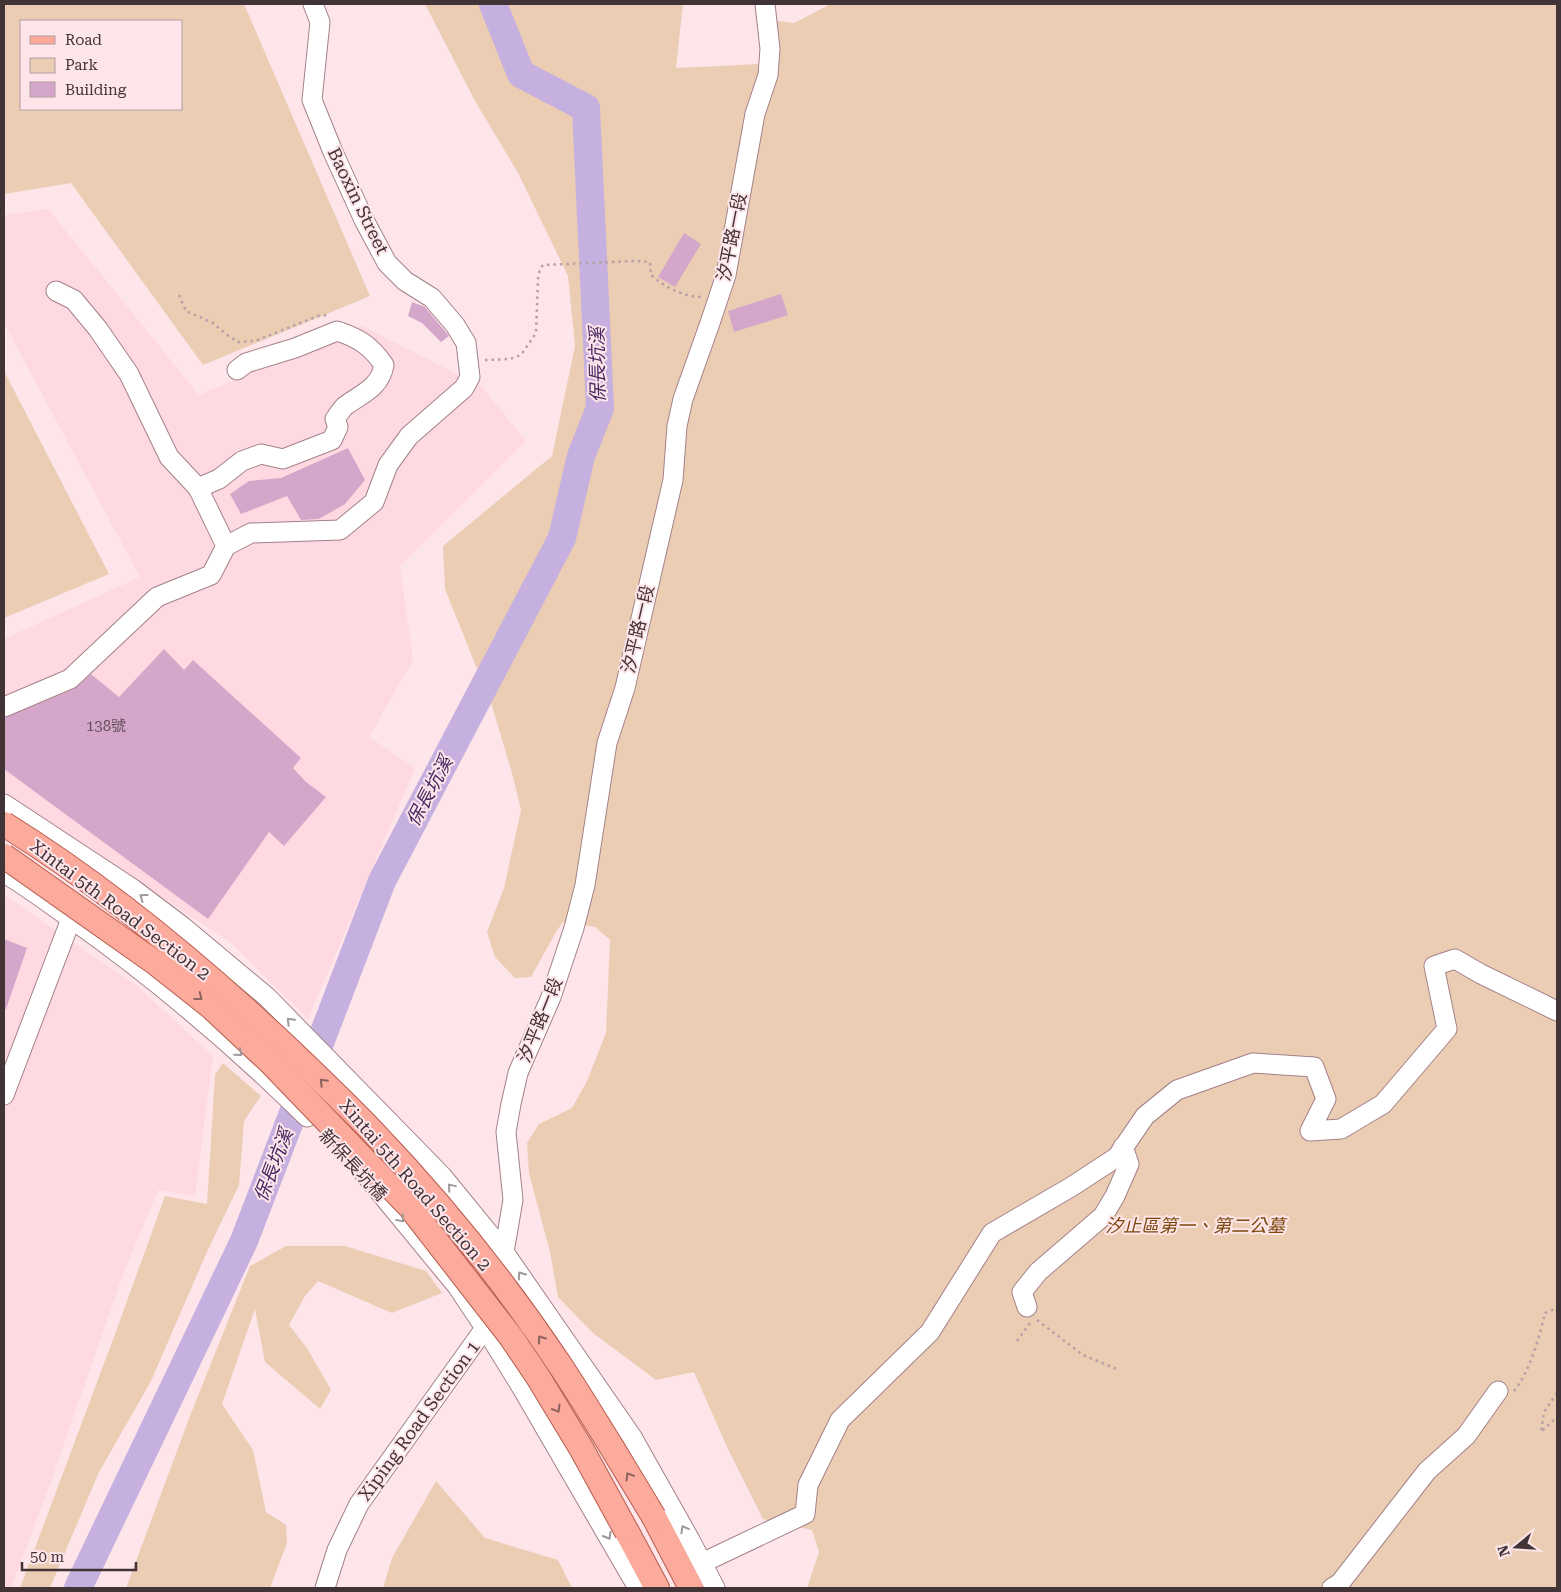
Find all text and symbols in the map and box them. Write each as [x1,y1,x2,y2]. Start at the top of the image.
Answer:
legend [20,20,182,110]
text: Road [65,31,102,49]
text: Park [65,56,99,74]
text: Building [65,81,127,99]
street label: Baoxin Street [324,144,393,258]
street label: 汐平路一段 [713,191,750,283]
water label: 保長坑溪 [585,324,610,403]
street label: 汐平路一段 [617,583,658,675]
house number: 138號 [86,717,126,735]
water label: 保長坑溪 [401,750,459,830]
street label: Xintai 5th Road Section 2 [26,835,215,984]
one-way arrow [140,894,149,902]
street label: 汐平路一段 [513,974,566,1065]
one-way arrow [193,991,203,1000]
one-way arrow [287,1017,296,1026]
one-way arrow [233,1047,242,1056]
one-way arrow [320,1079,329,1088]
street label: Xintai 5th Road Section 2 [335,1095,496,1275]
water label: 保長坑溪 [249,1123,299,1205]
street label: 新保長坑橋 [315,1125,392,1205]
one-way arrow [448,1184,457,1193]
one-way arrow [396,1213,404,1222]
park label: 汐止區第一、第二公墓 [1105,1215,1288,1236]
one-way arrow [518,1272,527,1281]
one-way arrow [538,1335,547,1345]
street label: Xiping Road Section 1 [353,1336,484,1505]
one-way arrow [550,1403,560,1412]
one-way arrow [625,1472,635,1481]
north arrow [1491,1522,1541,1572]
one-way arrow [681,1526,691,1535]
one-way arrow [601,1530,611,1539]
scale bar [22,1540,136,1572]
text: N [1494,1543,1513,1559]
text: 50 m [30,1548,65,1566]

